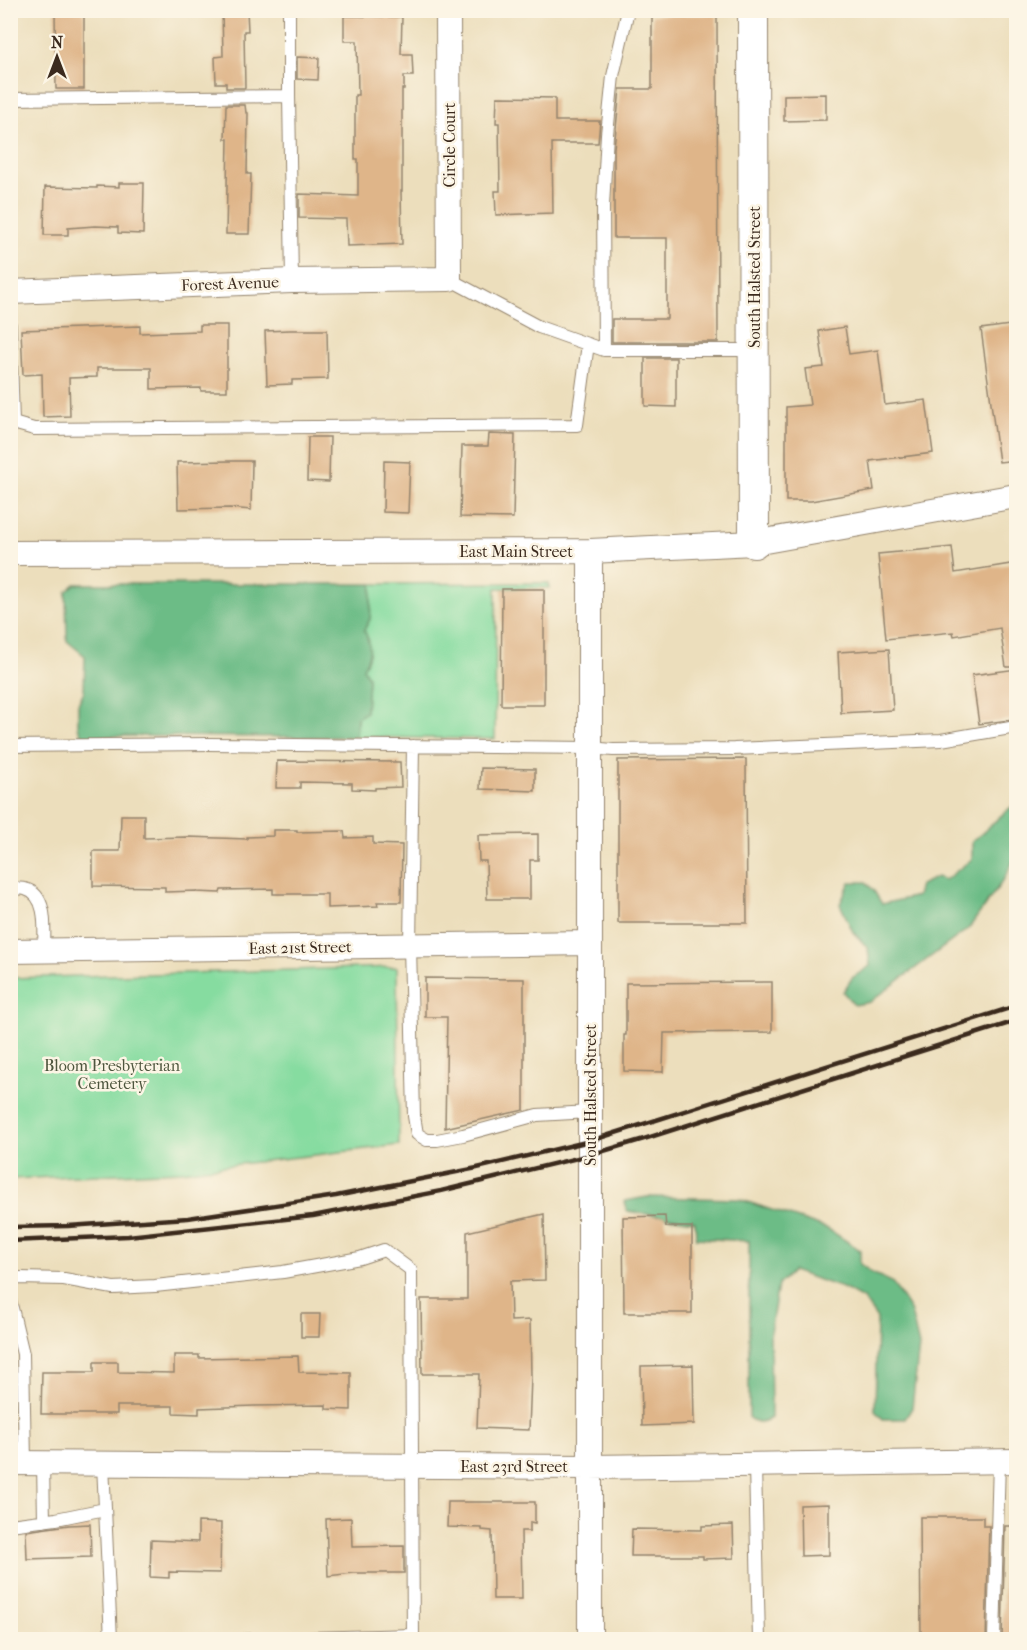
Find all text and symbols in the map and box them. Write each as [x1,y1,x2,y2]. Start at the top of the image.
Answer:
north arrow [27,27,87,87]
text: N [51,33,64,52]
street label: Circle Court [440,102,459,188]
street label: South Halsted Street [745,206,764,348]
street label: Forest Avenue [181,272,279,295]
street label: East Main Street [459,542,573,561]
street label: East 21st Street [248,937,352,958]
street label: South Halsted Street [581,1024,600,1166]
park label: Bloom Presbyterian Cemetery [44,1056,181,1093]
street label: East 23rd Street [460,1457,568,1476]

